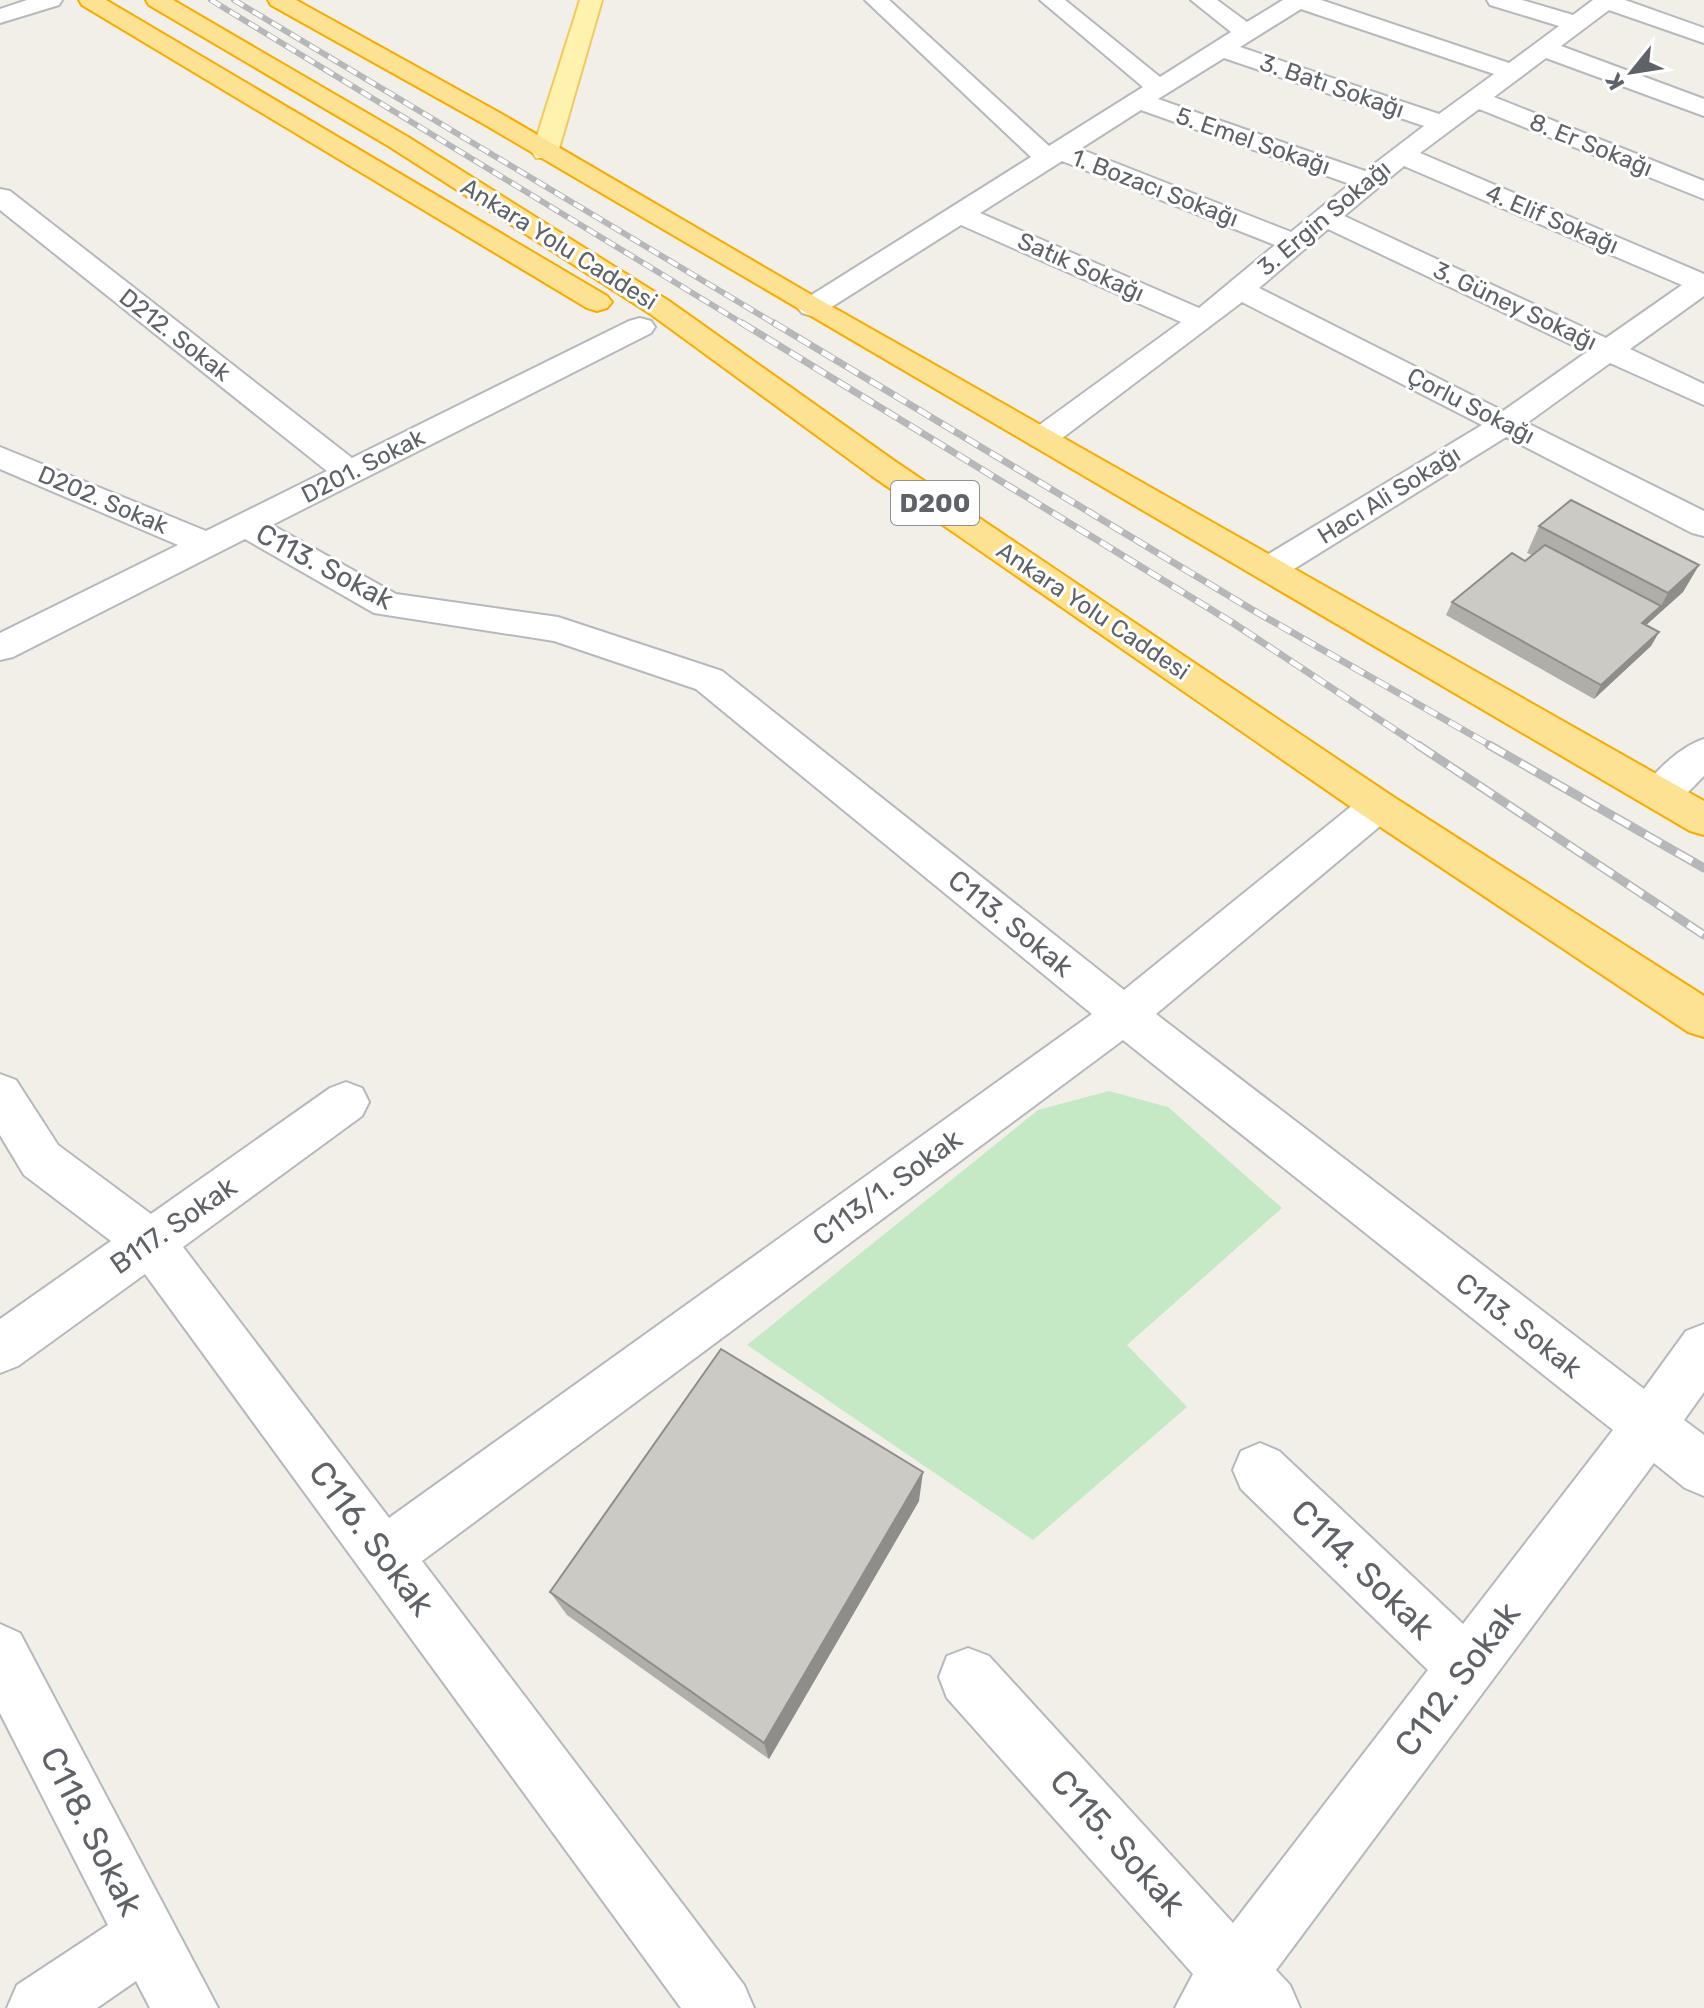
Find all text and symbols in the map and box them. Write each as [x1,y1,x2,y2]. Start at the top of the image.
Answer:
north arrow [1592,32,1672,112]
street label: 3. Batı Sokağı [1256,48,1408,124]
text: K [1600,68,1630,95]
street label: 5. Emel Sokağı [1172,102,1334,180]
street label: 8. Er Sokağı [1525,108,1657,182]
street label: 1. Bozacı Sokağı [1068,143,1242,233]
street label: 3. Ergin Sokağı [1252,154,1396,282]
street label: Ankara Yolu Caddesi [456,172,662,316]
street label: 4. Elif Sokağı [1481,178,1623,260]
street label: Satık Sokağı [1013,227,1149,307]
street label: 3. Güney Sokağı [1429,256,1601,356]
street label: D212. Sokak [114,283,237,387]
street label: Çorlu Sokağı [1403,362,1539,450]
street label: D201. Sokak [297,423,430,509]
street label: Hacı Ali Sokağı [1313,440,1465,550]
street label: D202. Sokak [34,460,173,540]
road number: D200 [891,481,979,525]
street label: C113. Sokak [250,516,400,617]
street label: Ankara Yolu Caddesi [991,536,1195,686]
street label: C113. Sokak [942,863,1080,984]
street label: C113/1. Sokak [806,1122,969,1253]
street label: B117. Sokak [104,1170,243,1281]
street label: C113. Sokak [1449,1266,1589,1385]
street label: C116. Sokak [300,1453,443,1624]
street label: C114. Sokak [1282,1491,1443,1648]
street label: C112. Sokak [1386,1594,1529,1765]
street label: C118. Sokak [31,1740,152,1923]
street label: C115. Sokak [1041,1761,1194,1924]

